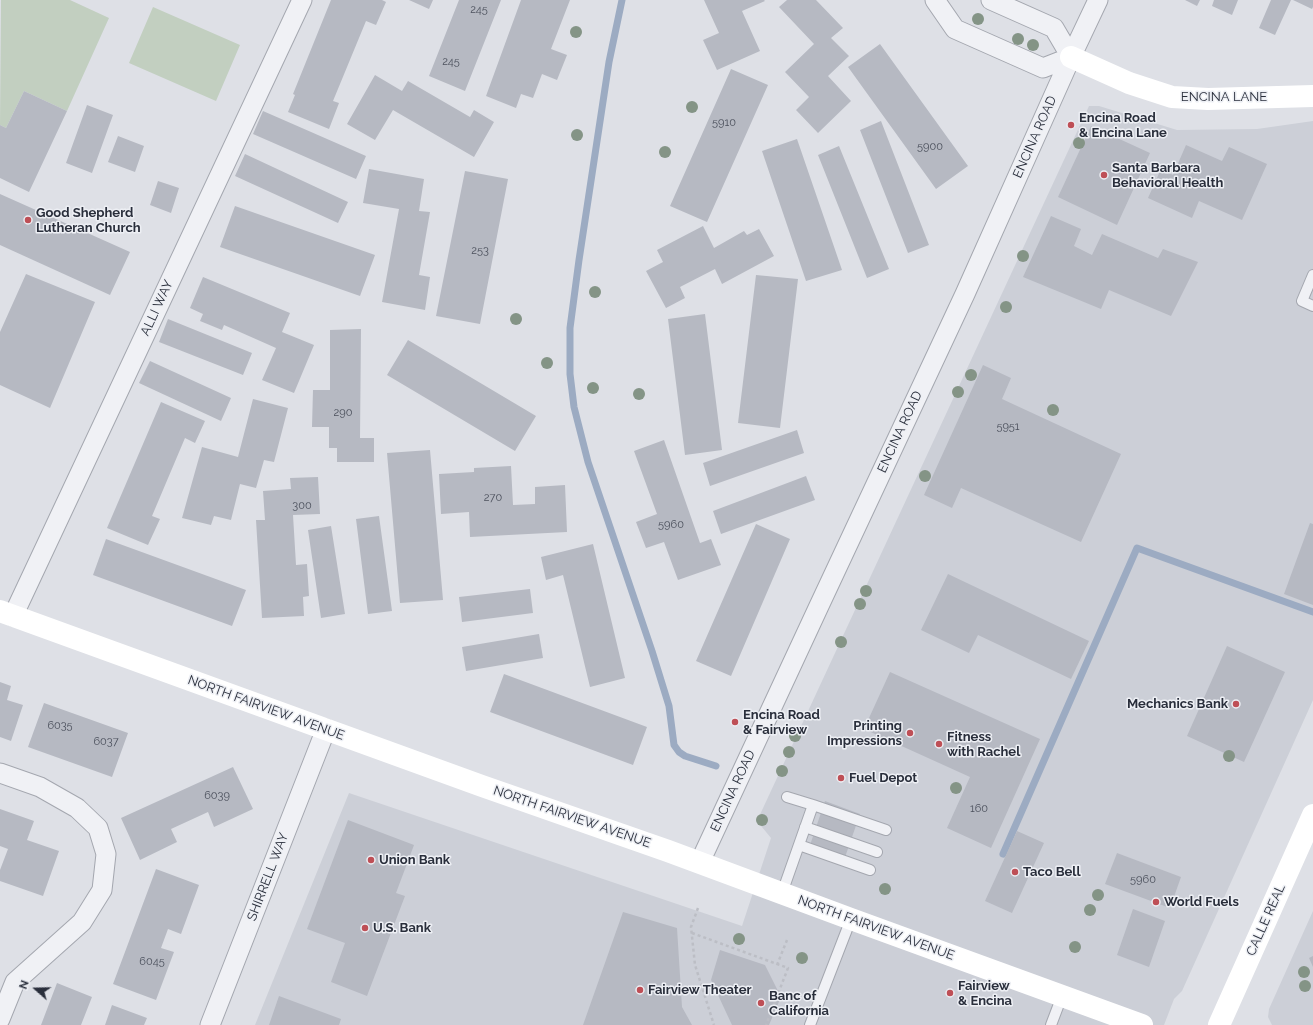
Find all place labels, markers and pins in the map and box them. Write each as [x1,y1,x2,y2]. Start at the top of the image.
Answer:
place label: Encina Road & Encina Lane [1079,110,1167,141]
marker: Encina Road & Encina Lane [1066,120,1076,130]
place label: Santa Barbara Behavioral Health [1112,160,1223,191]
marker: Santa Barbara Behavioral Health [1099,170,1109,180]
place label: Good Shepherd Lutheran Church [36,205,141,236]
marker: Good Shepherd Lutheran Church [23,215,33,225]
place label: Mechanics Bank [1127,696,1228,712]
marker: Mechanics Bank [1231,699,1241,709]
place label: Encina Road & Fairview [743,707,820,738]
marker: Encina Road & Fairview [730,717,740,727]
place label: Printing Impressions [827,718,902,749]
marker: Printing Impressions [905,728,915,738]
place label: Fitness with Rachel [947,729,1020,760]
marker: Fitness with Rachel [934,739,944,749]
place label: Fuel Depot [849,770,917,786]
marker: Fuel Depot [836,773,846,783]
place label: Union Bank [379,852,450,868]
marker: Union Bank [366,855,376,865]
place label: Taco Bell [1023,864,1081,880]
marker: Taco Bell [1010,867,1020,877]
place label: World Fuels [1164,894,1239,910]
marker: World Fuels [1151,897,1161,907]
place label: U.S. Bank [373,920,431,936]
marker: U.S. Bank [360,923,370,933]
place label: Fairview & Encina [958,978,1012,1009]
place label: Fairview Theater [648,982,752,998]
marker: Fairview Theater [635,985,645,995]
place label: Banc of California [769,988,829,1019]
marker: Fairview & Encina [945,988,955,998]
marker: Banc of California [756,998,766,1008]

